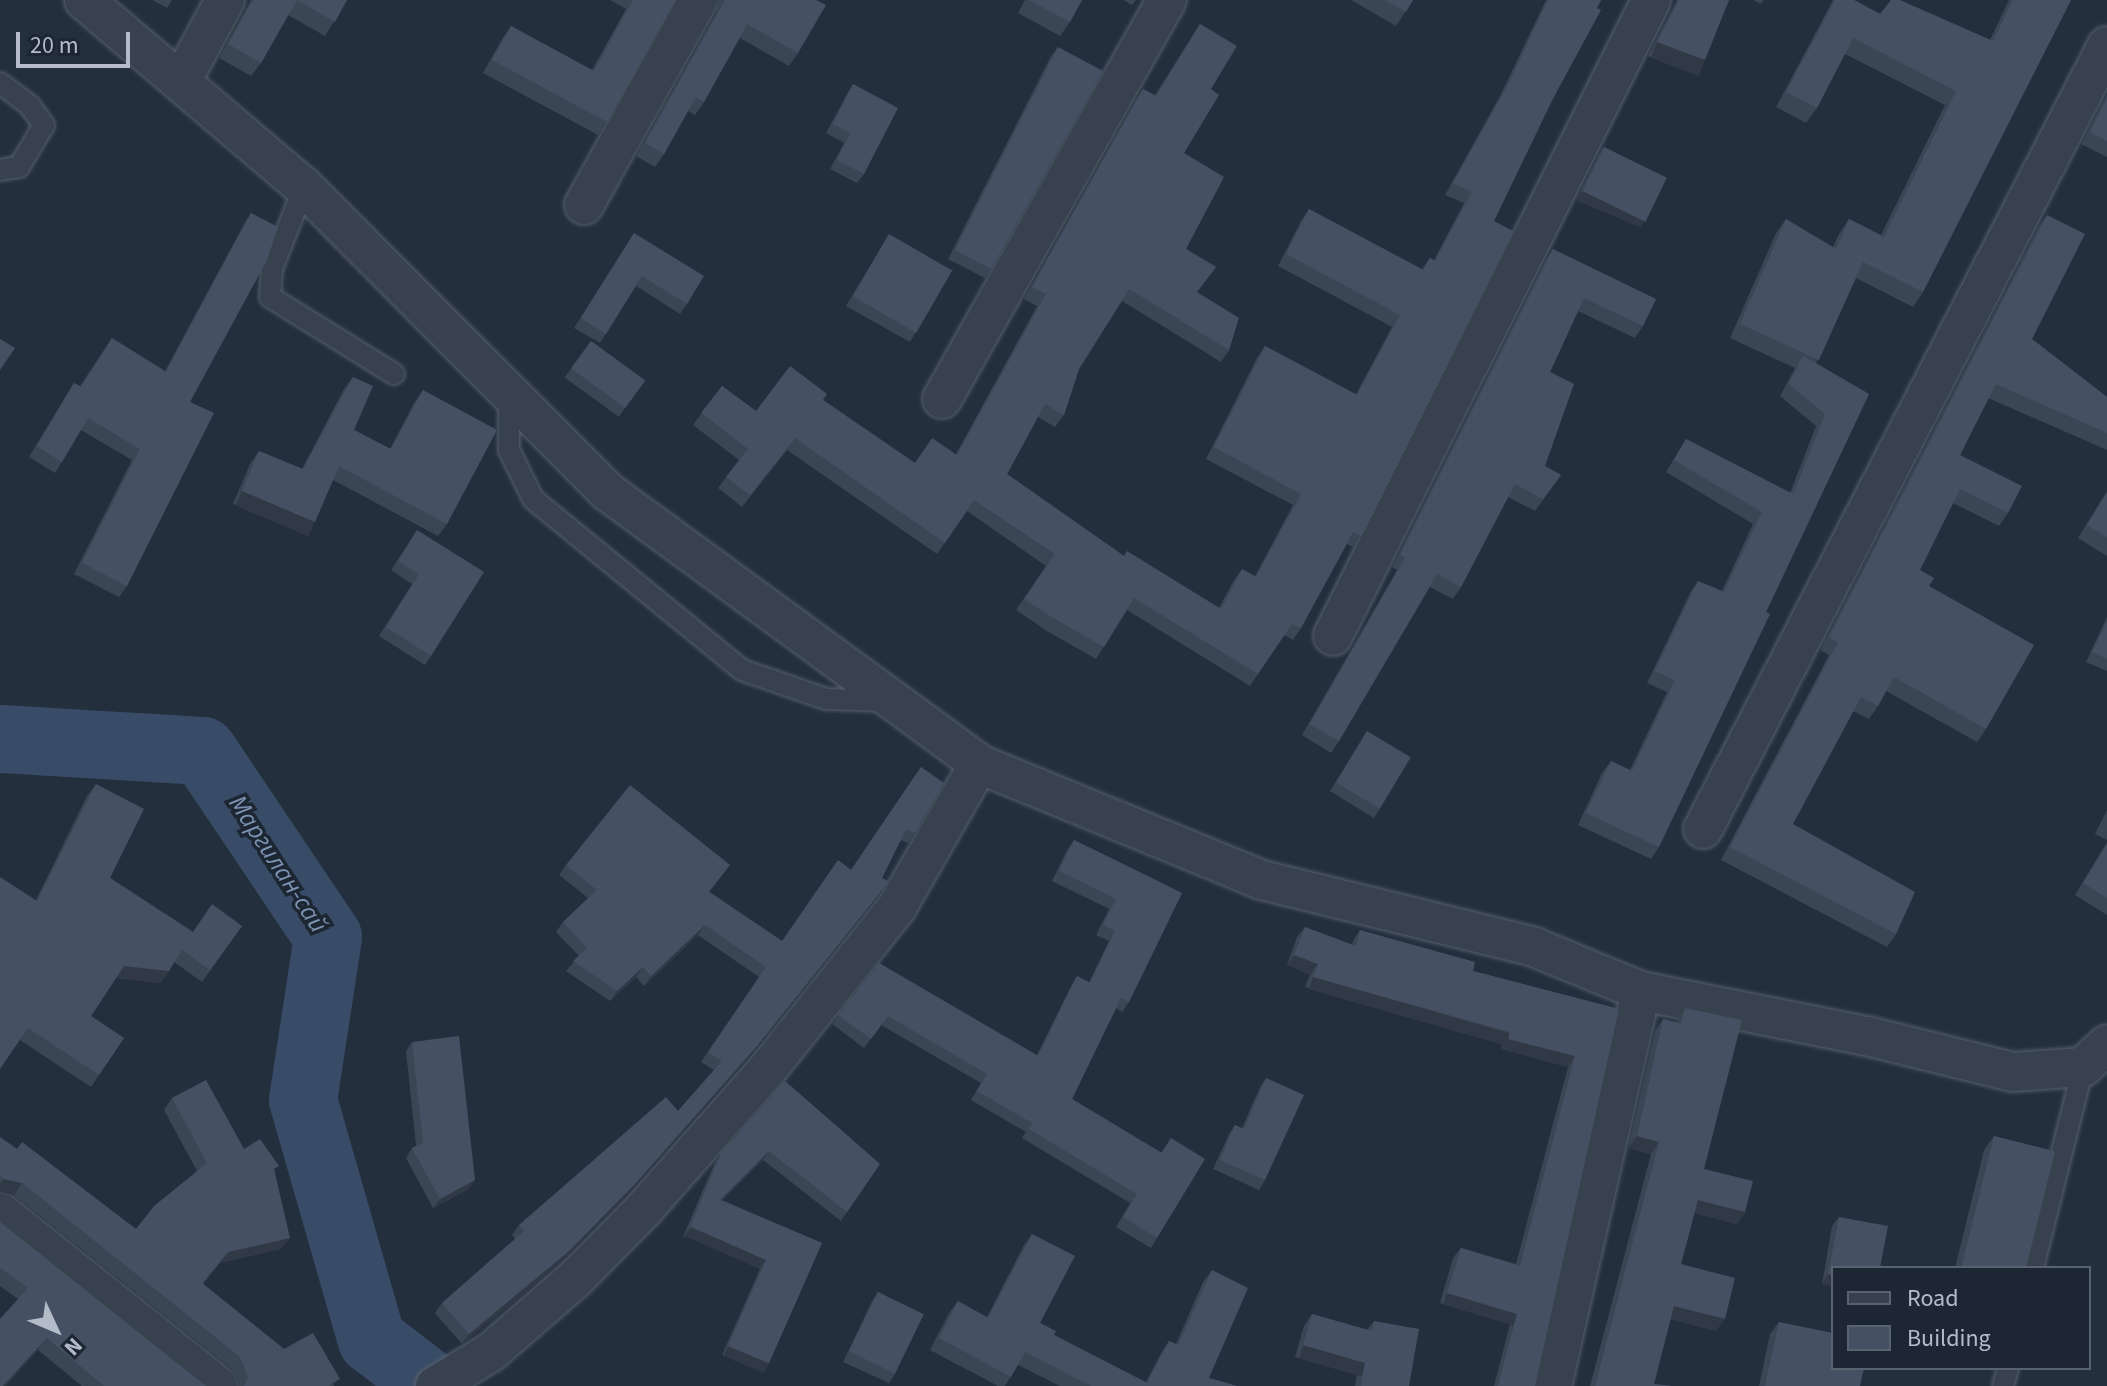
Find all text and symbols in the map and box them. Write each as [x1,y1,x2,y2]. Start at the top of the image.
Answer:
scale bar [20,16,134,66]
text: 20 m [30,28,79,63]
water label: Маргилан-сай [222,789,334,939]
legend [1831,1266,2091,1370]
text: Road [1907,1281,1959,1316]
north arrow [16,1290,96,1370]
text: Building [1907,1321,1991,1356]
text: N [57,1330,90,1363]

